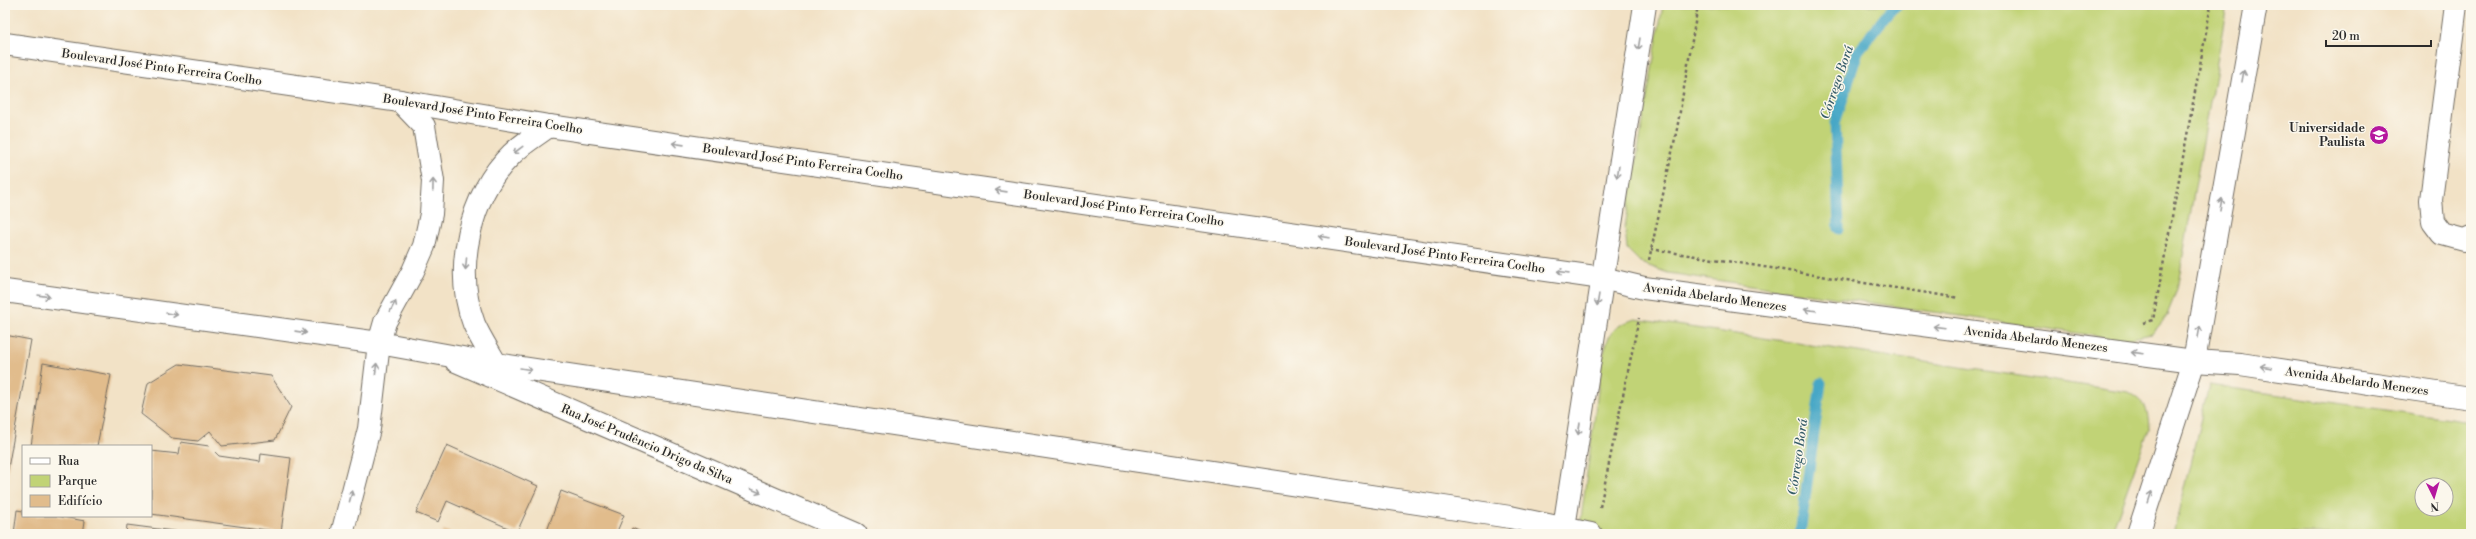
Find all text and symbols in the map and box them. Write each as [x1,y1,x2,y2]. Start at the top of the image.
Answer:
scale bar [2326,22,2431,48]
text: 20 m [2332,29,2360,44]
one-way arrow [1635,37,1643,50]
water label: Córrego Borá [1817,43,1857,121]
street label: Boulevard José Pinto Ferreira Coelho [60,46,263,89]
one-way arrow [2239,70,2247,83]
street label: Boulevard José Pinto Ferreira Coelho [381,91,584,138]
place label: Universidade Paulista [2289,121,2366,150]
school or university icon: Universidade Paulista [2368,124,2390,146]
one-way arrow [672,140,685,148]
street label: Boulevard José Pinto Ferreira Coelho [701,141,904,184]
one-way arrow [513,145,524,154]
one-way arrow [1614,165,1622,178]
one-way arrow [429,179,437,192]
one-way arrow [995,187,1008,195]
street label: Boulevard José Pinto Ferreira Coelho [1022,187,1225,230]
one-way arrow [2217,198,2225,211]
one-way arrow [1318,233,1331,241]
street label: Boulevard José Pinto Ferreira Coelho [1343,234,1546,277]
one-way arrow [462,257,470,270]
one-way arrow [1557,268,1570,276]
street label: Avenida Abelardo Menezes [1641,280,1788,315]
one-way arrow [37,292,50,300]
one-way arrow [1594,293,1602,306]
one-way arrow [390,301,397,313]
one-way arrow [1804,306,1817,314]
one-way arrow [165,310,178,318]
one-way arrow [1933,323,1946,331]
street label: Avenida Abelardo Menezes [1962,323,2109,356]
one-way arrow [2195,326,2203,339]
one-way arrow [294,328,307,336]
one-way arrow [2131,349,2144,357]
one-way arrow [372,363,380,376]
one-way arrow [2260,363,2273,371]
street label: Avenida Abelardo Menezes [2283,364,2430,399]
one-way arrow [519,365,532,373]
street label: Rua José Prudêncio Drigo da Silva [559,401,736,488]
water label: Córrego Borá [1785,417,1811,496]
one-way arrow [1575,422,1583,435]
legend [22,445,152,517]
text: Rua [58,454,80,469]
text: Parque [58,474,97,489]
north arrow [2414,477,2454,517]
one-way arrow [750,488,762,495]
one-way arrow [348,490,356,503]
one-way arrow [2147,491,2154,504]
text: Edifício [58,494,103,509]
text: N [2430,499,2440,513]

